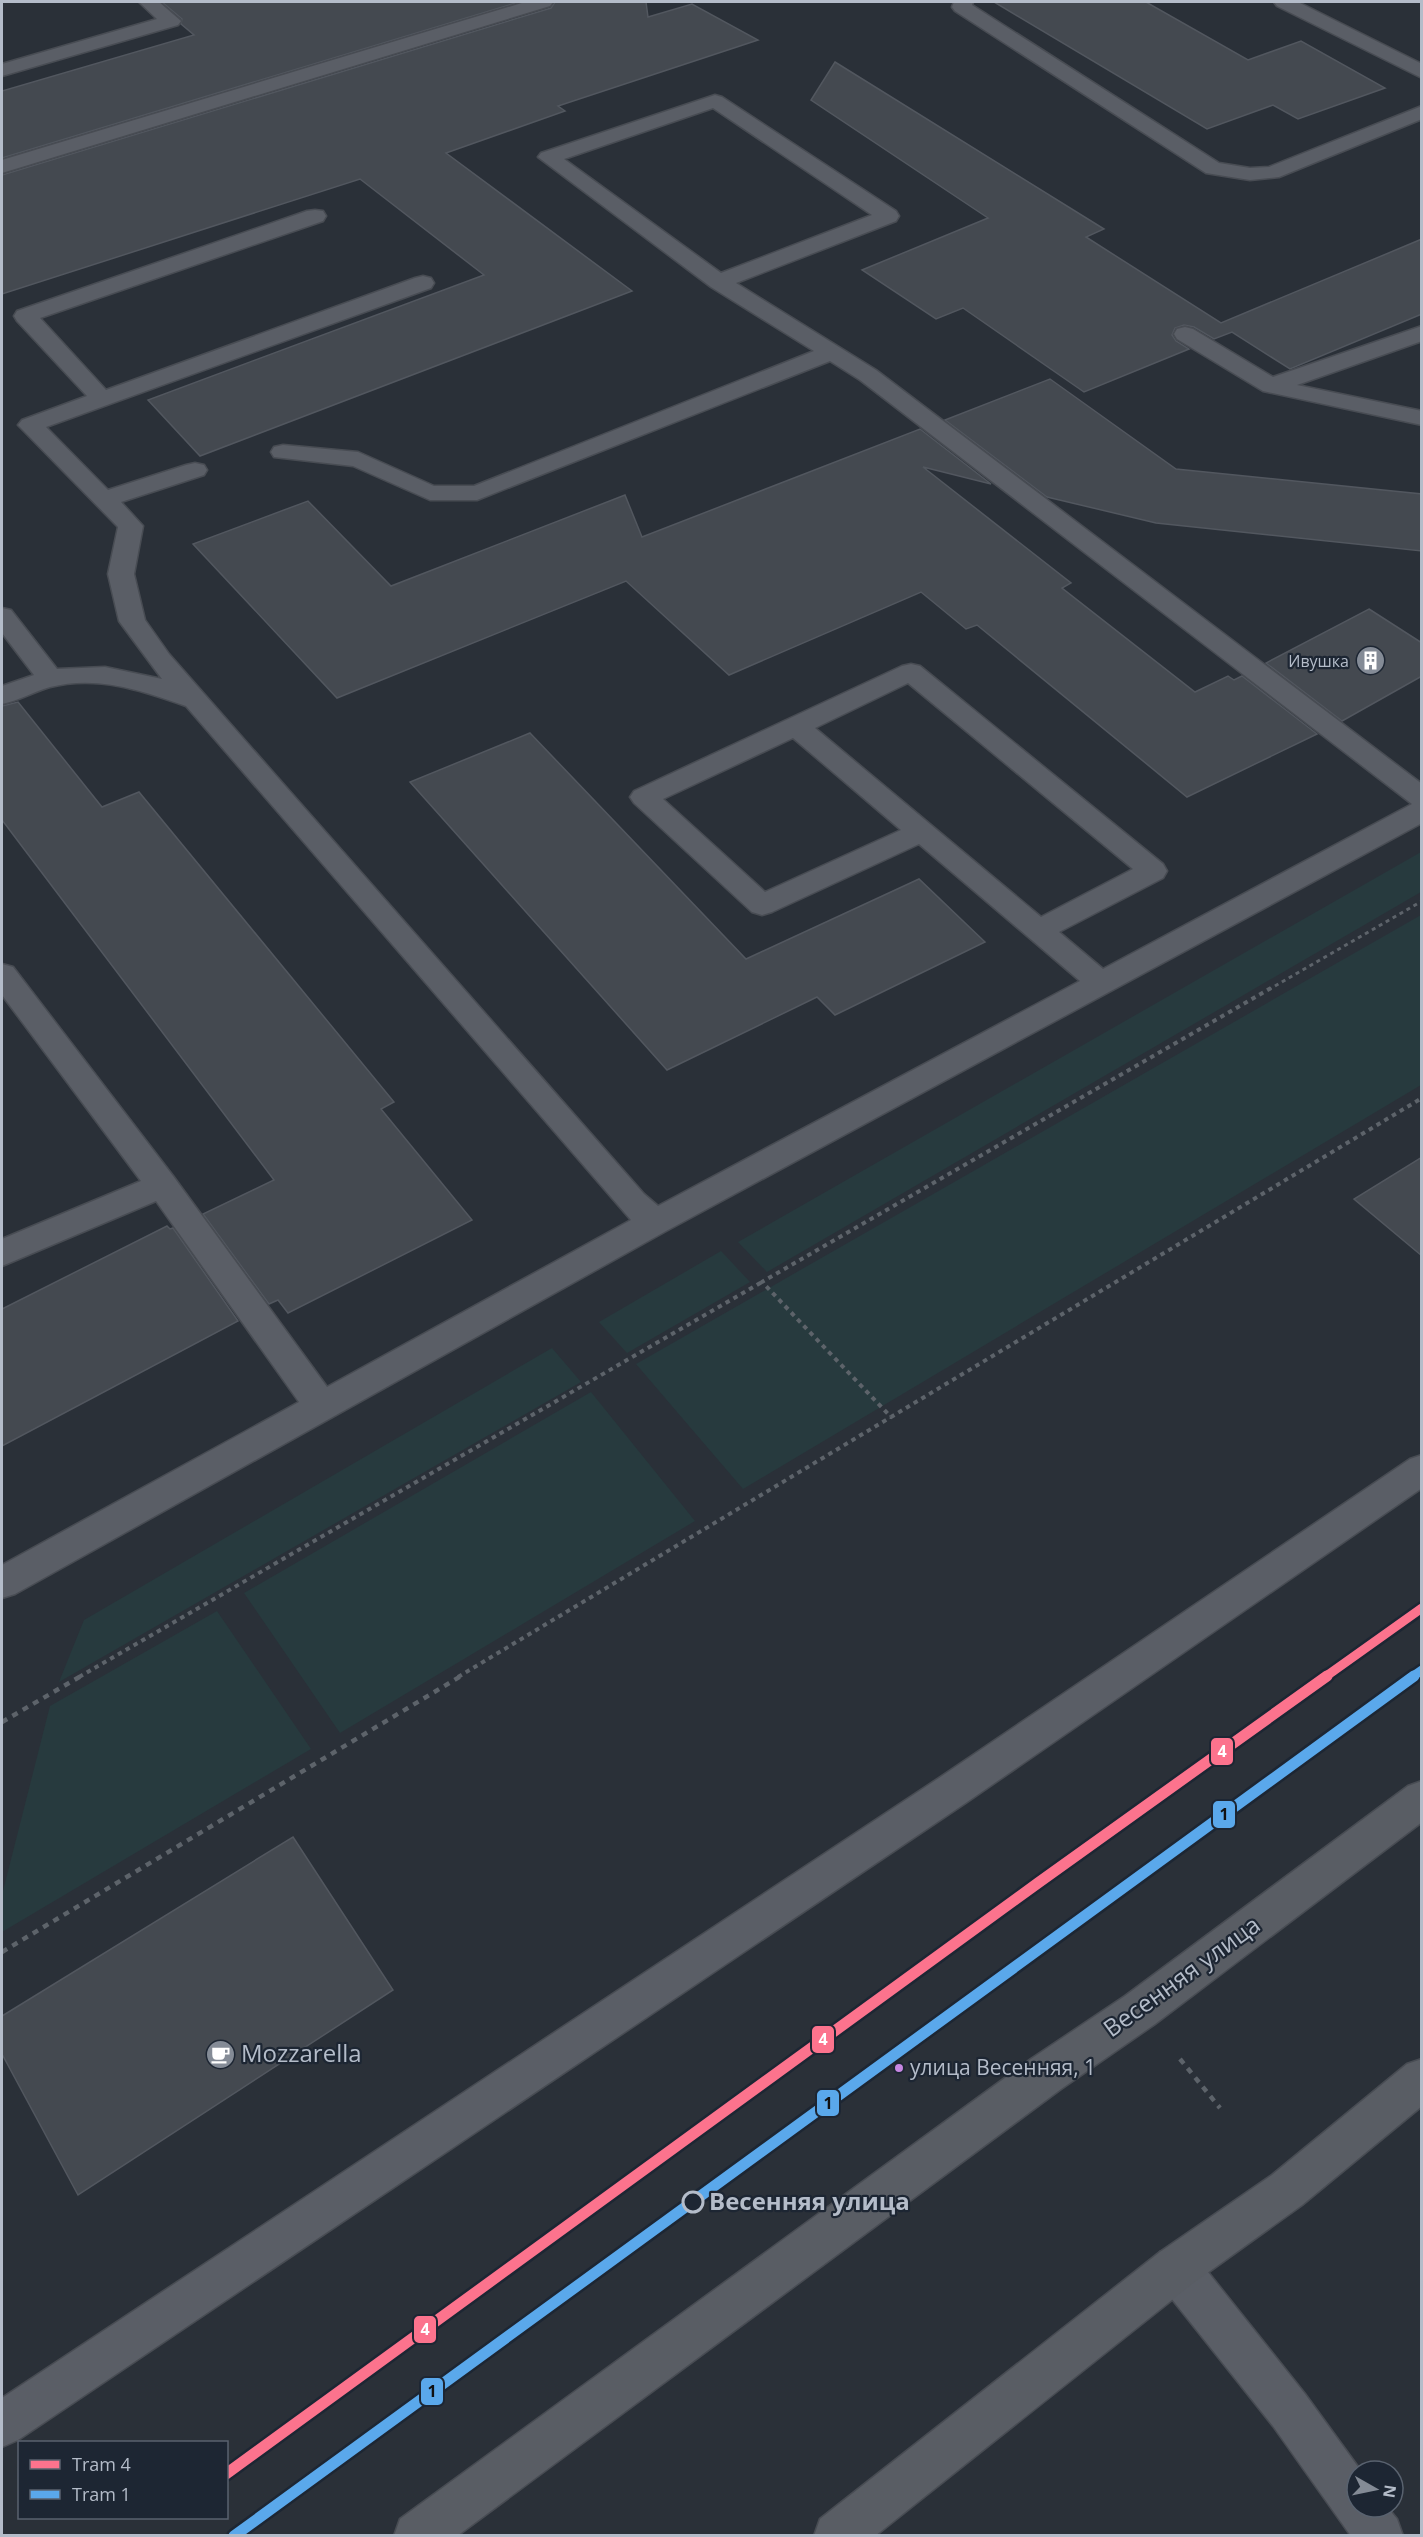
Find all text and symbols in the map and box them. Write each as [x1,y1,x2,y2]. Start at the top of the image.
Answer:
building icon: Ивушка [1354,645,1386,677]
place label: Ивушка [1288,650,1349,672]
line badge: 4 [1210,1737,1234,1766]
text: 4 [1217,1740,1227,1762]
line badge: 1 [1212,1800,1236,1829]
text: 1 [1219,1803,1229,1825]
street label: Весенняя улица [1096,1908,1266,2044]
line badge: 4 [811,2025,835,2054]
text: 4 [818,2028,828,2050]
place label: Mozzarella [241,2036,362,2069]
cafe icon: Mozzarella [204,2038,236,2070]
place label: улица Весенняя, 1 [910,2053,1096,2081]
marker: улица Весенняя, 1 [893,2062,905,2074]
line badge: 1 [816,2089,840,2117]
text: 1 [823,2092,833,2114]
place label: Весенняя улица [709,2184,910,2217]
marker: Весенняя улица [682,2191,704,2213]
line badge: 4 [413,2315,437,2344]
text: 4 [420,2318,430,2340]
line badge: 1 [420,2377,444,2406]
text: 1 [427,2380,437,2402]
legend [18,2441,228,2519]
text: Tram 4 [72,2452,131,2476]
north arrow [1345,2459,1405,2519]
text: Tram 1 [72,2482,131,2506]
text: N [1378,2483,1402,2499]

